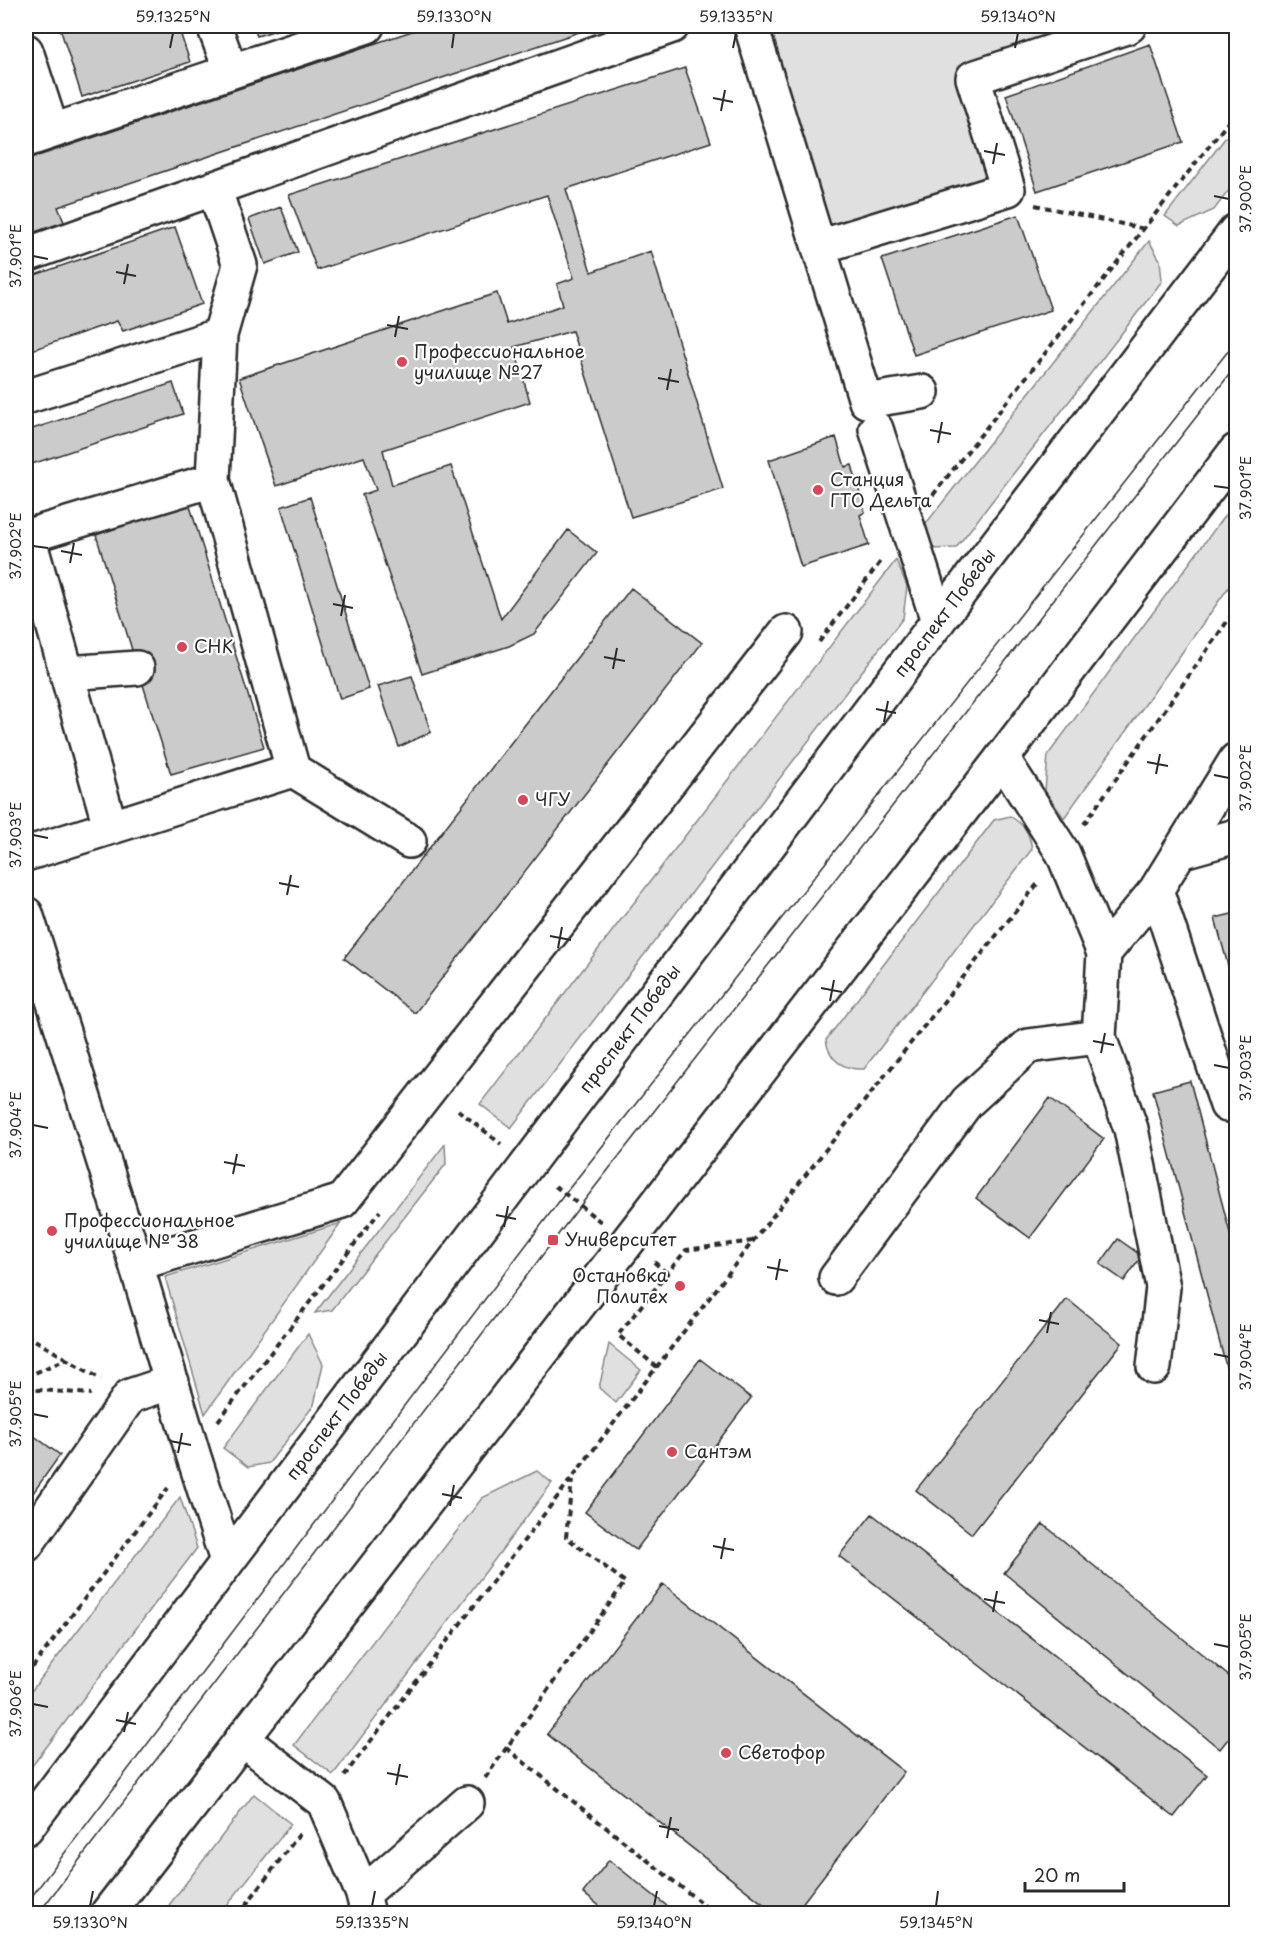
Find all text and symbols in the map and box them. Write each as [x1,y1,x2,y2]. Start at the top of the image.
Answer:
text: 59.1325°N [135,4,211,27]
text: 59.1330°N [416,4,492,27]
text: 59.1335°N [699,4,773,27]
text: 59.1340°N [980,4,1056,27]
text: 37.900°E [1233,165,1256,233]
text: 37.901°E [3,224,26,288]
place label: Профессиональное училище №27 [414,337,585,385]
marker: Профессиональное училище №27 [395,355,409,369]
text: 37.901°E [1233,456,1256,520]
place label: Станция ГТО Дельта [830,465,932,513]
marker: Станция ГТО Дельта [811,483,825,497]
text: 37.902°E [3,512,26,580]
street label: проспект Победы [886,542,1001,682]
place label: СНК [194,632,233,659]
marker: СНК [175,640,189,654]
text: 37.902°E [1233,744,1256,812]
place label: ЧГУ [535,785,570,812]
marker: ЧГУ [516,793,530,807]
text: 37.903°E [3,802,26,868]
street label: проспект Победы [571,958,686,1098]
text: 37.903°E [1233,1035,1256,1101]
text: 37.904°E [3,1091,26,1159]
place label: Профессиональное училище № 38 [64,1206,235,1254]
marker: Профессиональное училище № 38 [45,1224,59,1238]
place label: Университет [565,1225,677,1252]
marker: Университет [546,1233,560,1247]
place label: Остановка Политех [572,1261,669,1309]
marker: Остановка Политех [673,1279,687,1293]
text: 37.904°E [1233,1323,1256,1391]
street label: проспект Победы [278,1345,393,1485]
text: 37.905°E [3,1380,26,1448]
place label: Сантэм [684,1437,752,1464]
marker: Сантэм [665,1445,679,1459]
text: 37.905°E [1233,1613,1256,1681]
text: 37.906°E [3,1670,26,1738]
place label: Светофор [738,1738,825,1765]
marker: Светофор [719,1746,733,1760]
scale bar [1025,1855,1124,1893]
text: 20 m [1034,1861,1080,1888]
text: 59.1330°N [52,1910,128,1933]
text: 59.1335°N [335,1910,409,1933]
text: 59.1340°N [616,1910,692,1933]
text: 59.1345°N [899,1910,973,1933]

